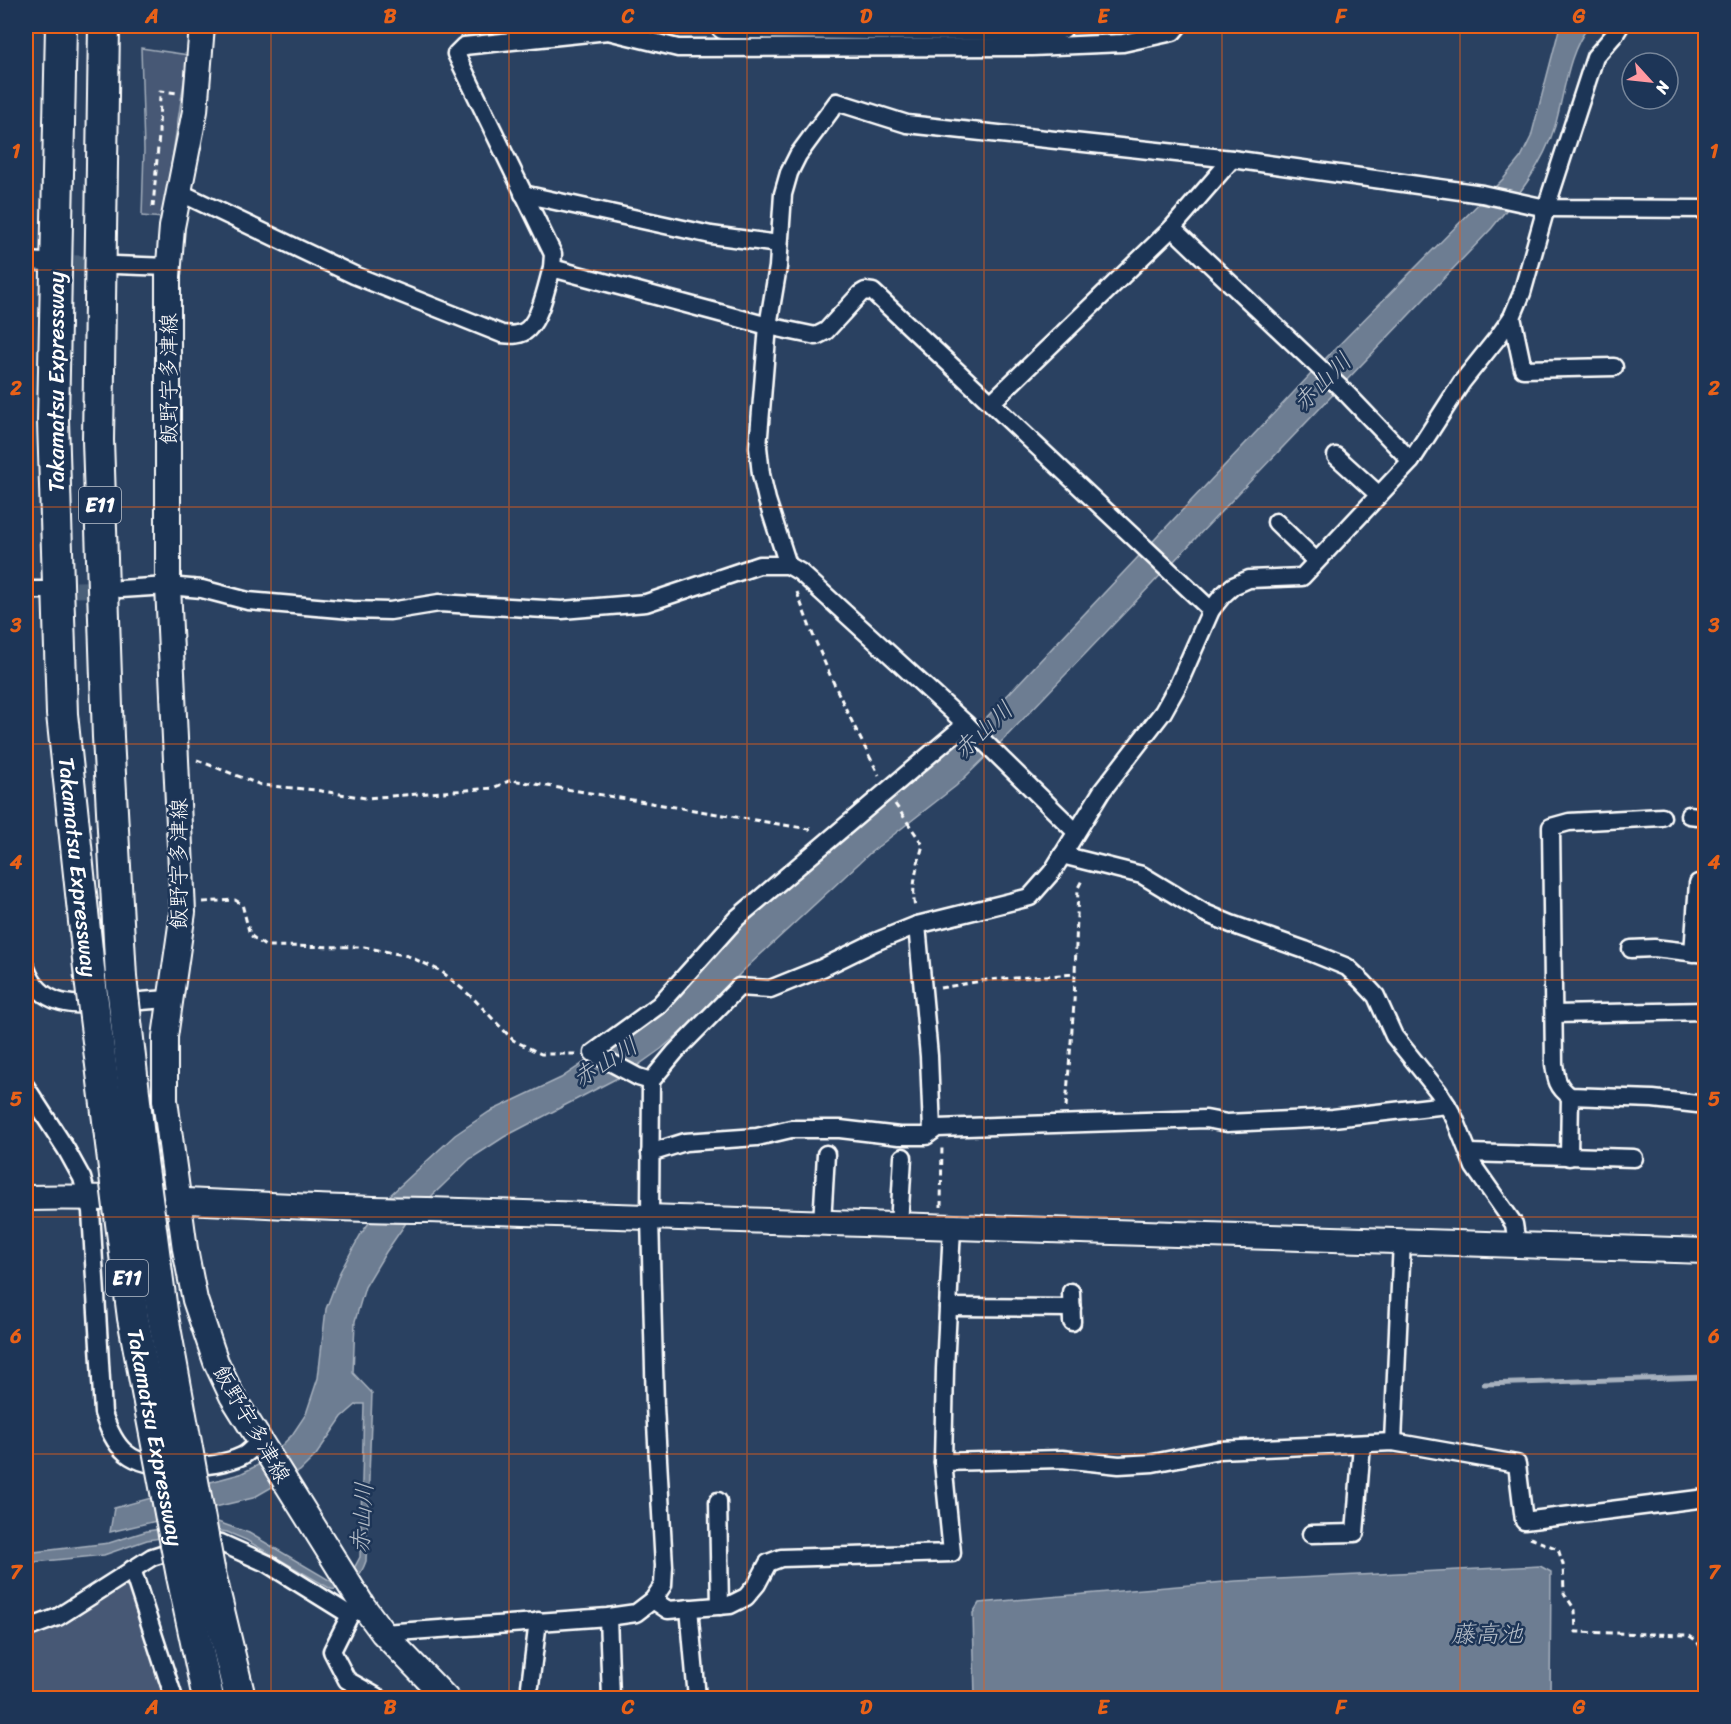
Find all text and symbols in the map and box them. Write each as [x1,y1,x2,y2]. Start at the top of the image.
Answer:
text: A [144,0,159,34]
text: B [384,0,397,34]
text: C [621,0,635,34]
text: D [860,0,873,34]
text: E [1097,0,1110,34]
text: F [1335,0,1348,34]
text: G [1572,0,1586,34]
north arrow [1620,51,1680,111]
text: N [1647,75,1679,100]
text: 1 [12,134,21,169]
text: 1 [1710,134,1719,169]
street label: Takamatsu Expressway [37,271,76,492]
street label: 飯野宇多津線 [149,313,188,445]
water label: 赤山川 [1282,342,1362,422]
text: 2 [9,371,22,406]
text: 2 [1707,371,1720,406]
road number: E11 [79,487,121,523]
text: 3 [10,608,22,643]
text: 3 [1708,608,1720,643]
water label: 赤山川 [942,690,1024,770]
street label: Takamatsu Expressway [47,755,109,979]
street label: 飯野宇多津線 [159,798,198,930]
text: 4 [9,845,23,880]
text: 4 [1707,845,1721,880]
water label: 赤山川 [563,1025,647,1099]
text: 5 [10,1082,22,1117]
text: 5 [1708,1082,1720,1117]
road number: E11 [106,1260,148,1296]
text: 6 [9,1319,22,1354]
text: 6 [1707,1319,1720,1354]
street label: Takamatsu Expressway [116,1325,195,1550]
street label: 飯野宇多津線 [202,1357,302,1491]
water label: 赤山川 [339,1481,385,1555]
text: 7 [10,1555,23,1590]
text: 7 [1708,1555,1721,1590]
water label: 藤高池 [1451,1613,1524,1655]
text: A [144,1690,159,1724]
text: B [384,1690,397,1724]
text: C [621,1690,635,1724]
text: D [860,1690,873,1724]
text: E [1097,1690,1110,1724]
text: F [1335,1690,1348,1724]
text: G [1572,1690,1586,1724]

